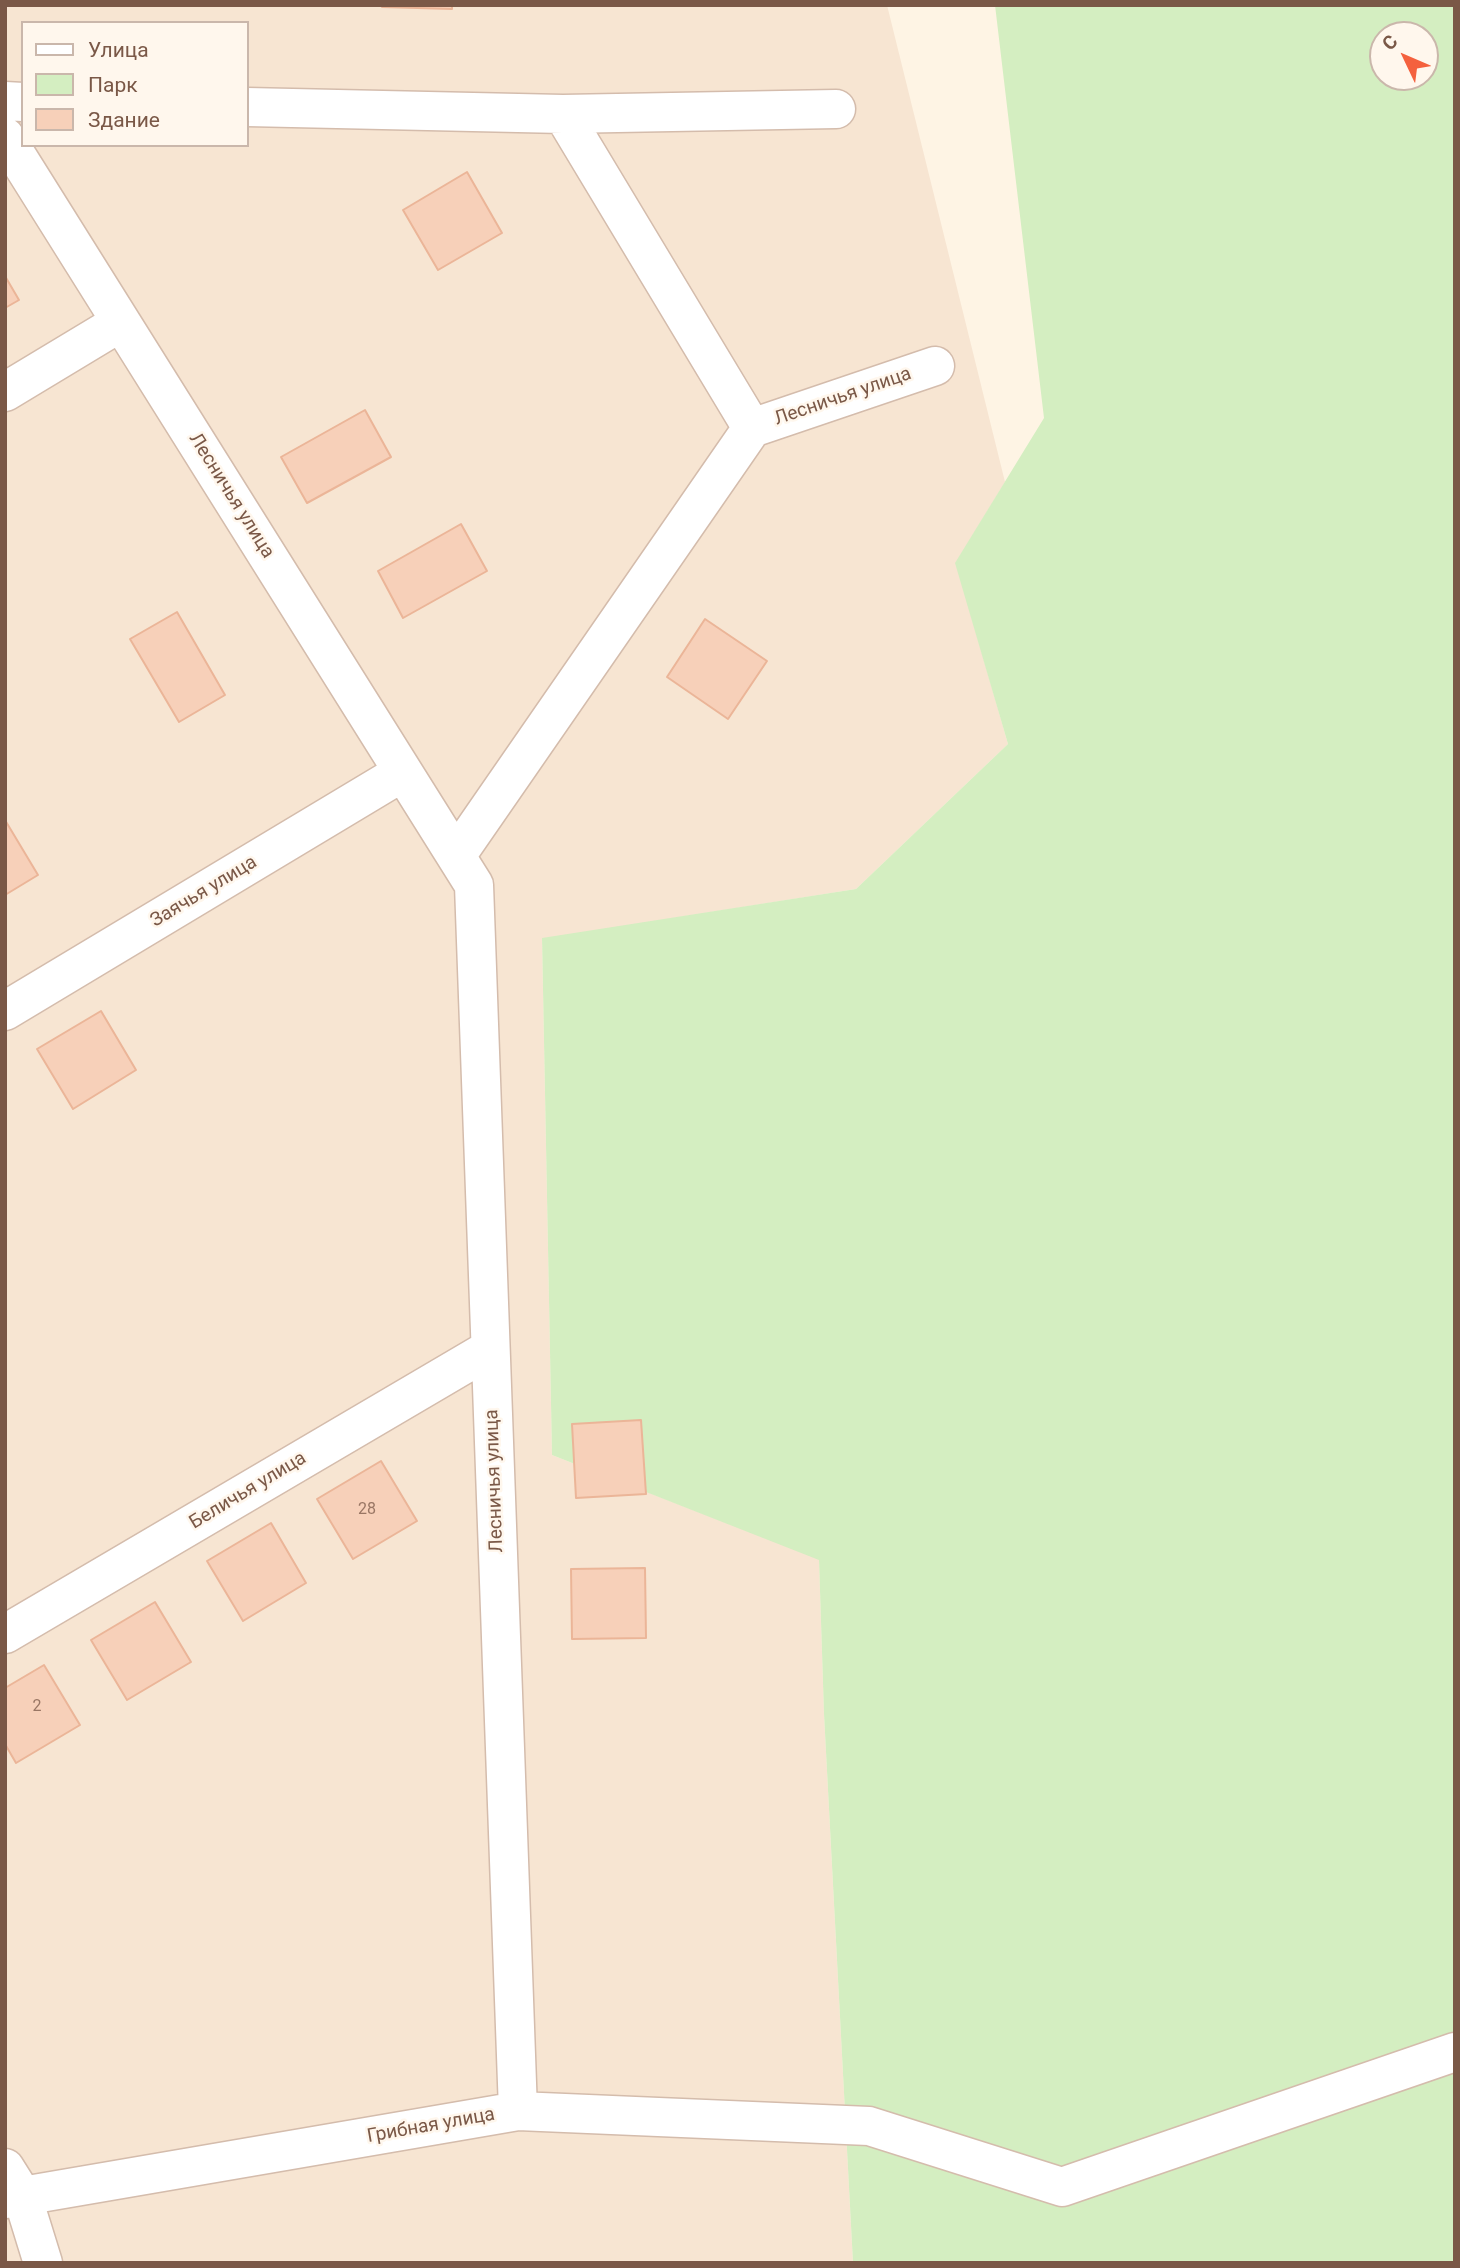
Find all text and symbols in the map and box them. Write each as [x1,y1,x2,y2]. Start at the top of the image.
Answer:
legend [21,21,248,147]
north arrow [1369,21,1439,91]
text: С [1377,30,1403,55]
text: Улица [88,38,149,62]
text: Парк [88,73,138,97]
text: Здание [88,108,160,132]
street label: Лесничья улица [772,363,914,431]
street label: Лесничья улица [183,429,279,563]
street label: Заячья улица [147,851,261,933]
street label: Лесничья улица [481,1409,509,1553]
street label: Беличья улица [186,1447,310,1535]
house number: 28 [358,1500,376,1520]
house number: 2 [33,1697,41,1717]
street label: Грибная улица [365,2104,497,2148]

